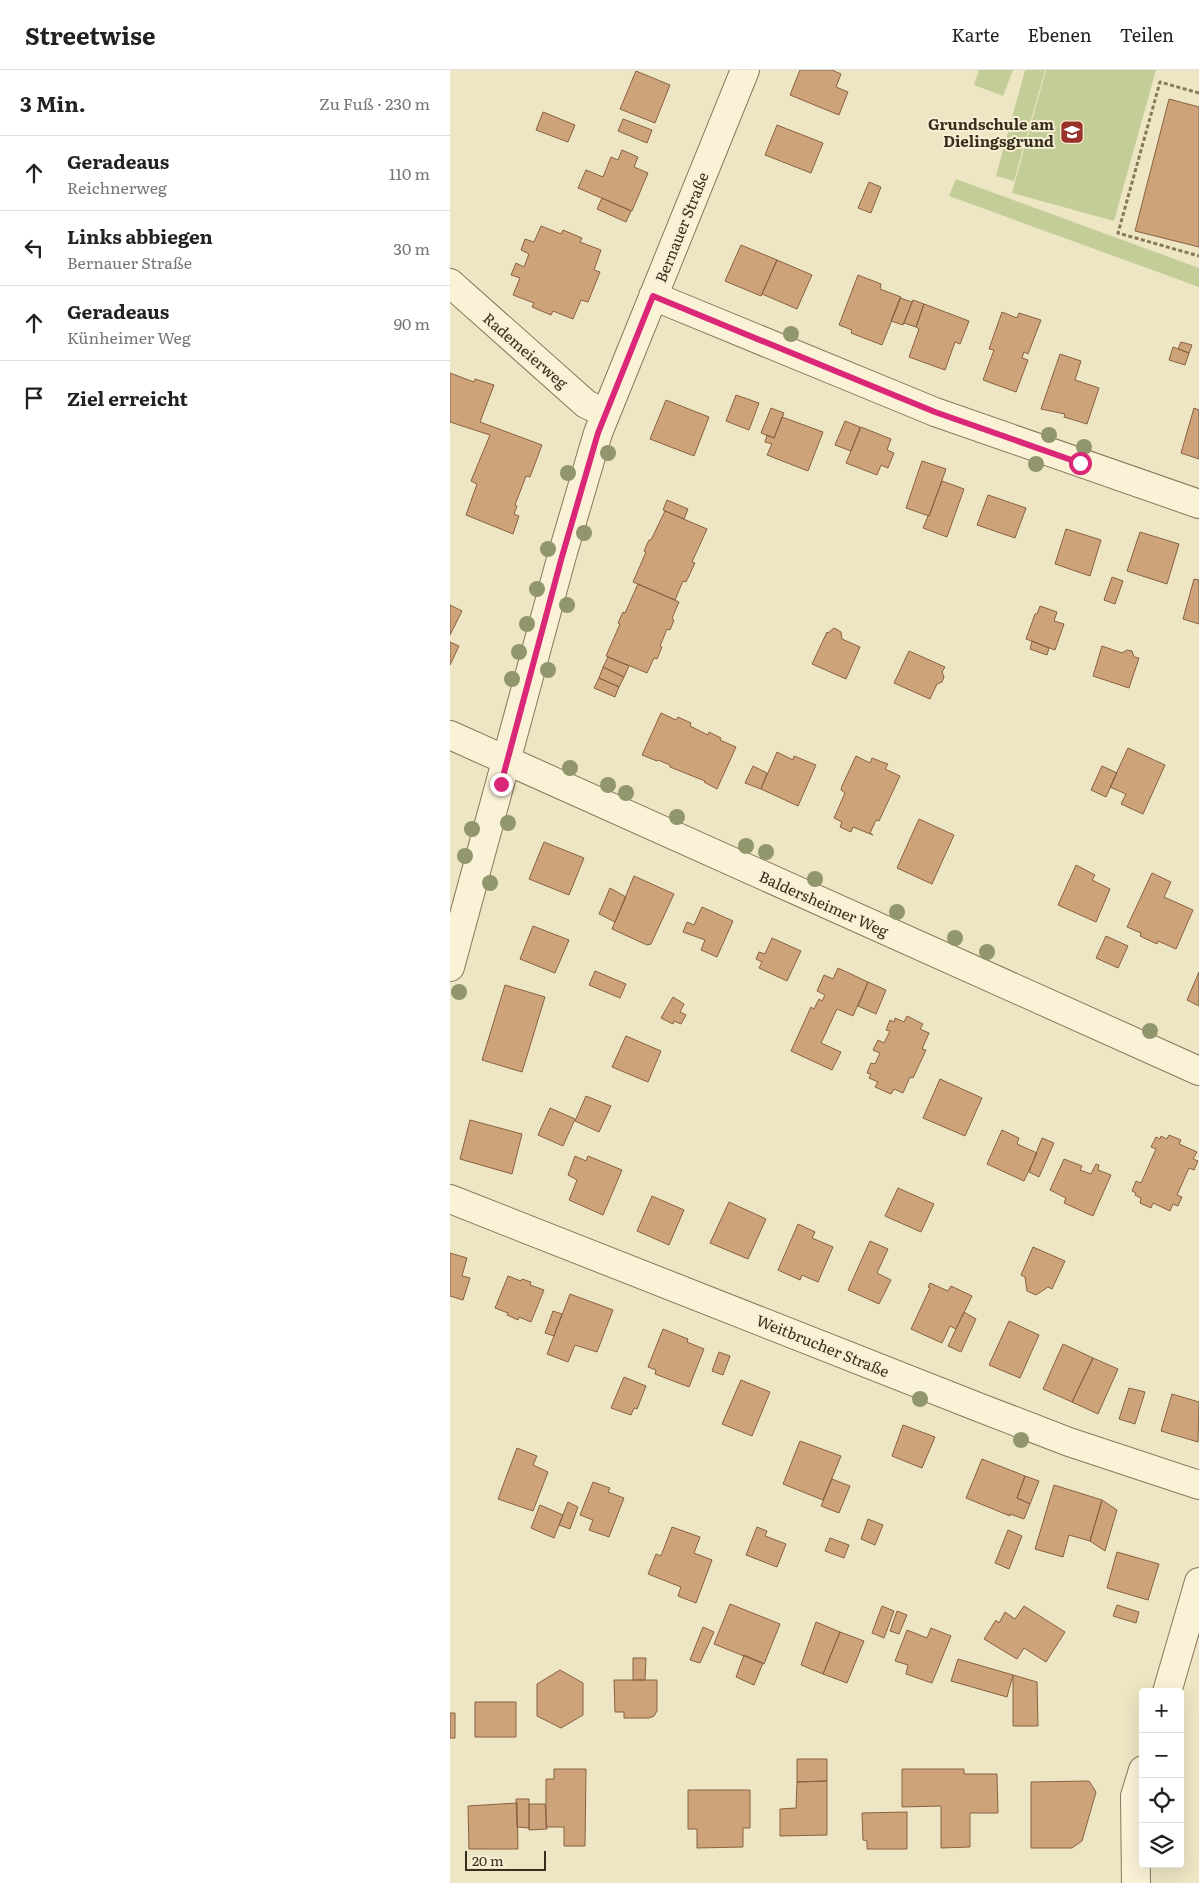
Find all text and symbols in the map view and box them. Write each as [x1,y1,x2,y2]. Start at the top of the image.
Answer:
text: Streetwise [25,17,155,52]
text: Karte [952,21,999,48]
text: Ebenen [1027,21,1092,48]
text: Teilen [1120,21,1174,48]
text: 3 Min. [20,87,86,118]
text: Zu Fuß · 230 m [319,91,430,115]
place label: Grundschule am Dielingsgrund [928,112,1054,152]
school or university icon: Grundschule am Dielingsgrund [1059,119,1085,145]
text: Geradeaus [67,147,169,175]
icon: ahead [20,159,48,187]
text: 110 m [389,161,430,185]
street label: Bernauer Straße [648,168,714,286]
text: Reichnerweg [67,175,167,199]
text: Links abbiegen [67,222,213,250]
icon: left [20,234,48,262]
text: 30 m [393,236,430,260]
text: Bernauer Straße [67,250,192,274]
text: Geradeaus [67,297,169,325]
street label: Rademeierweg [478,307,574,394]
icon: ahead [20,309,48,337]
text: 90 m [394,311,430,335]
text: Künheimer Weg [67,325,191,349]
icon: arrive [20,384,48,412]
text: Ziel erreicht [67,384,188,412]
route start [1069,452,1092,475]
route end [490,773,513,796]
street label: Baldersheimer Weg [756,864,893,942]
street label: Weitbrucher Straße [753,1308,893,1382]
map controls [1139,1688,1184,1868]
button: + [1139,1688,1184,1733]
button: − [1139,1733,1184,1778]
button: locate [1139,1778,1184,1823]
button: layers [1139,1823,1184,1868]
scale bar [465,1848,546,1871]
text: 20 m [472,1850,504,1870]

